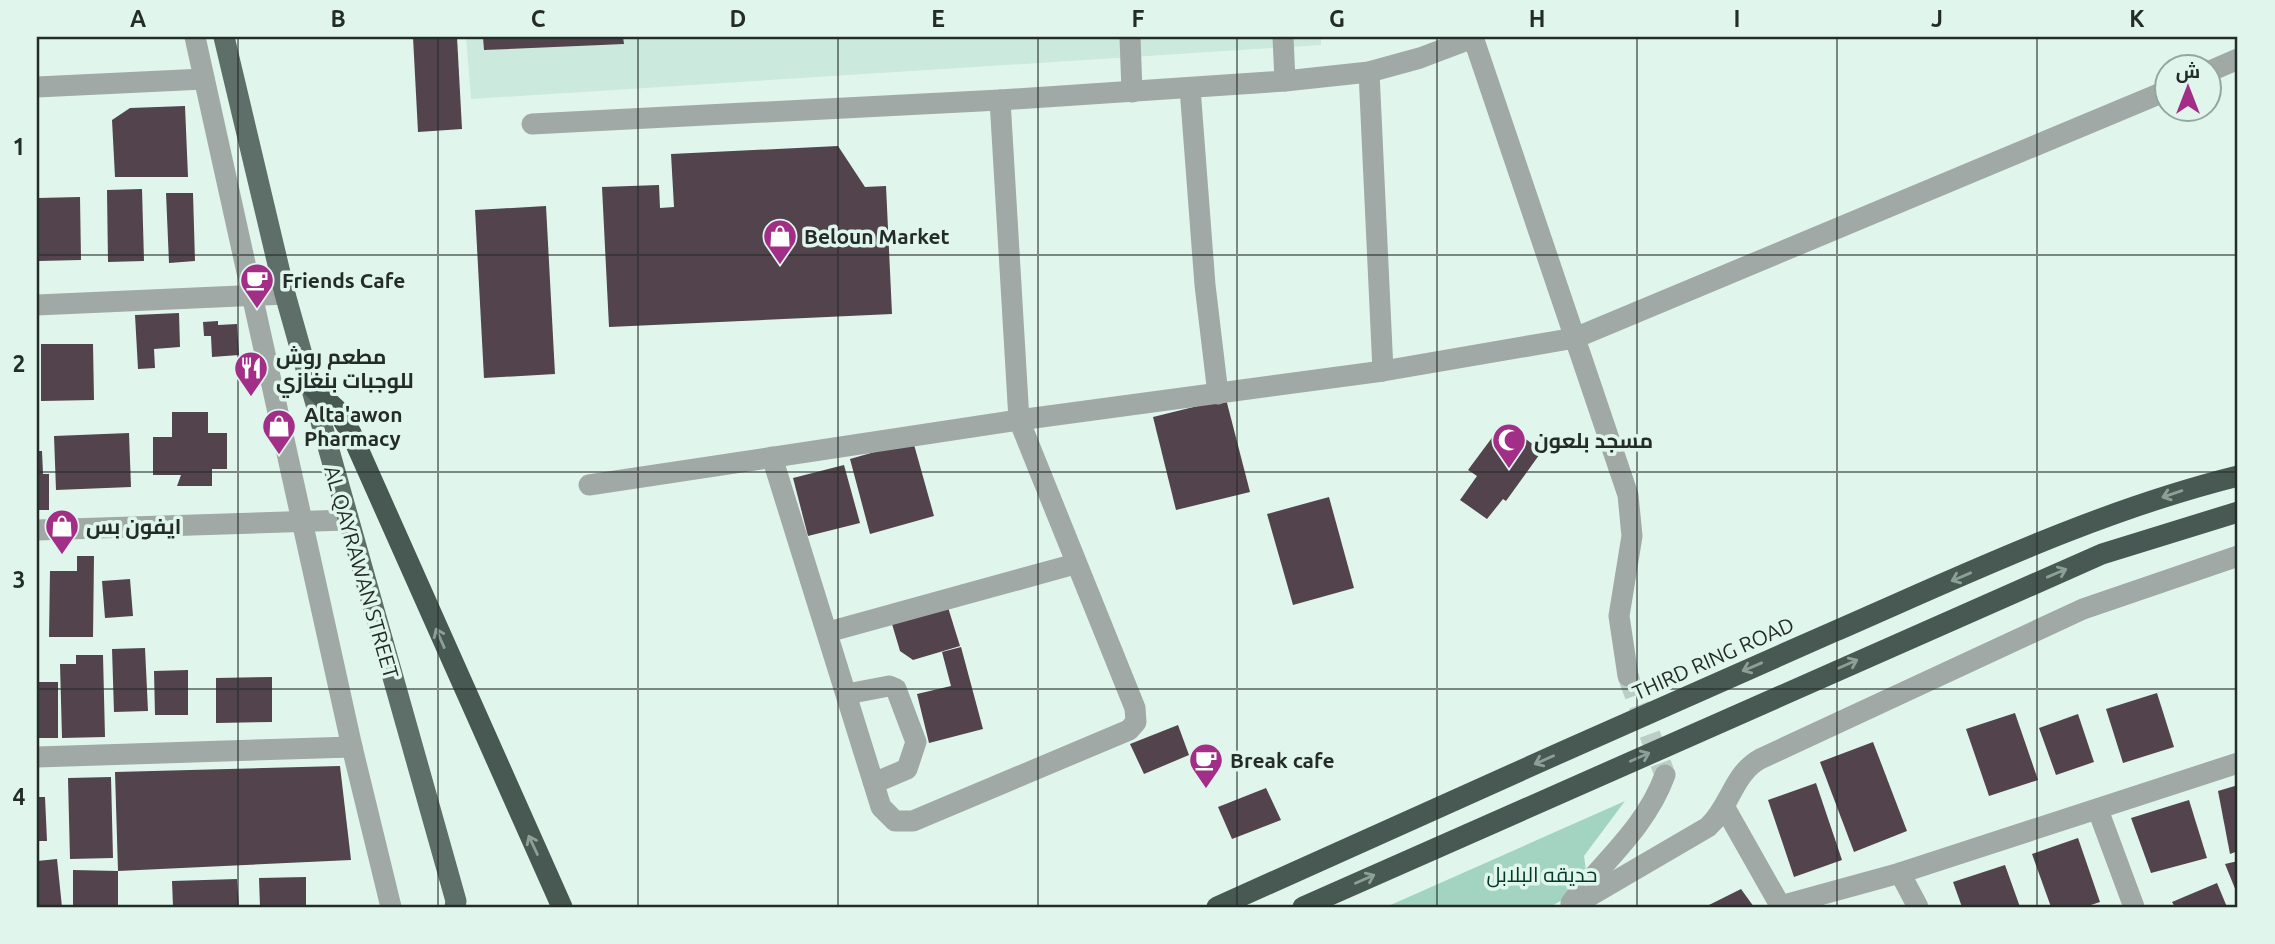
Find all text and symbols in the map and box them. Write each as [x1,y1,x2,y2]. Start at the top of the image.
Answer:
text: A [130,6,146,31]
text: B [330,6,346,31]
text: C [531,6,546,31]
text: D [730,6,746,31]
text: E [931,6,945,31]
text: F [1132,6,1145,31]
text: G [1329,6,1345,31]
text: H [1529,6,1545,31]
text: I [1734,6,1740,31]
text: J [1931,6,1943,31]
text: K [2129,6,2145,31]
north arrow [2152,52,2222,122]
text: ش [2176,60,2200,83]
text: 1 [13,134,25,159]
shop icon: Beloun Market [761,217,799,266]
place label: Beloun Market [804,224,950,248]
cafe icon: Friends Cafe [238,261,276,310]
place label: Friends Cafe [282,268,405,292]
place label: مطعم روش للوجبات بنغازي [276,344,414,398]
restaurant icon: مطعم روش للوجبات بنغازي [232,349,270,398]
text: 2 [13,351,25,376]
place label: Alta'awon Pharmacy [304,402,403,450]
shop icon: Alta'awon Pharmacy [260,407,298,456]
mosque icon: مسجد بلعون [1490,421,1528,470]
place label: مسجد بلعون [1534,428,1653,454]
street label: AL QAYRAWAN STREET [320,463,404,681]
one-way arrow [2162,489,2184,501]
shop icon: ايفون بس [43,507,81,556]
place label: ايفون بس [86,514,181,540]
one-way arrow [2045,566,2067,579]
text: 3 [13,567,25,592]
one-way arrow [1950,571,1972,584]
street label: THIRD RING ROAD [1629,612,1797,704]
one-way arrow [433,627,446,649]
one-way arrow [1837,657,1858,670]
one-way arrow [1742,661,1763,674]
cafe icon: Break cafe [1187,741,1225,790]
place label: Break cafe [1230,748,1335,772]
one-way arrow [1629,750,1650,763]
one-way arrow [1534,754,1555,767]
text: 4 [13,784,26,809]
one-way arrow [525,835,538,856]
park label: حديقه البلابل [1487,862,1597,888]
one-way arrow [1354,872,1376,885]

